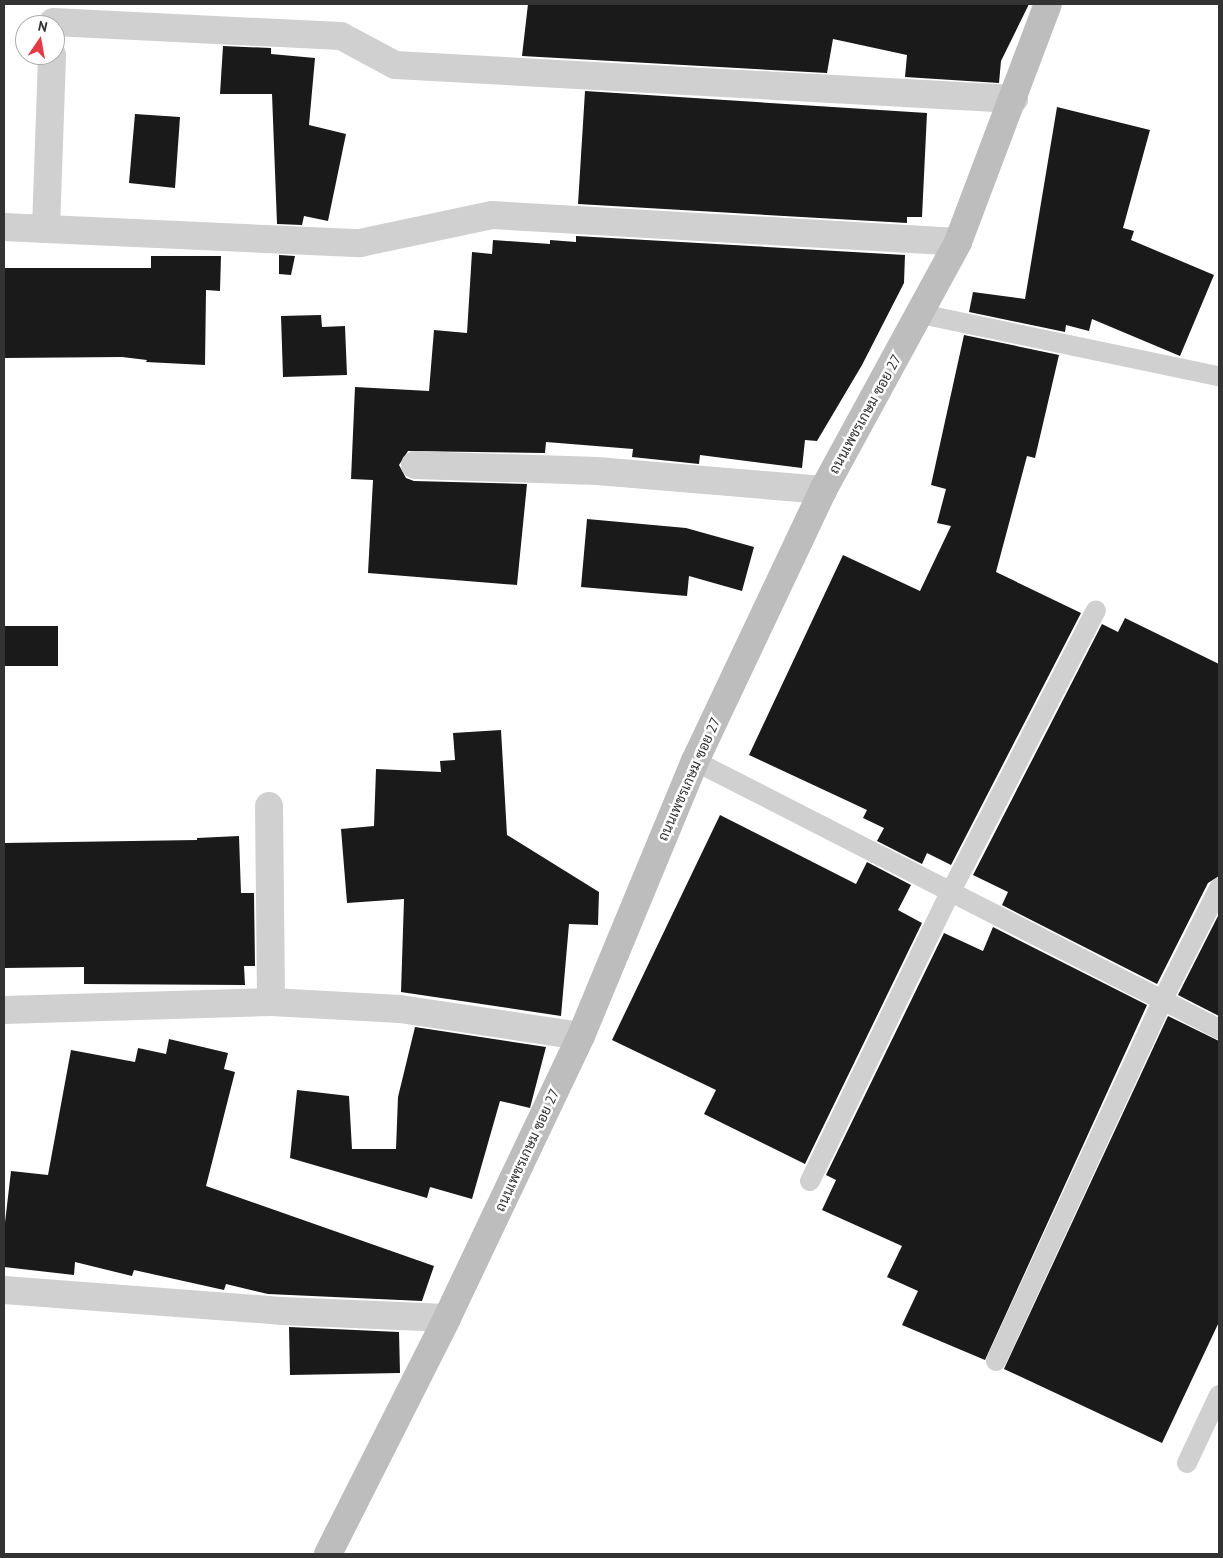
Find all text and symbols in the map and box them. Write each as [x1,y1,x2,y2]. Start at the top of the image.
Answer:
north arrow [15,15,65,65]
text: N [37,17,49,36]
street label: ถนนเพชรเกษม ซอย 27 [825,351,905,477]
street label: ถนนเพชรเกษม ซอย 27 [654,715,724,843]
street label: ถนนเพชรเกษม ซอย 27 [491,1086,563,1214]

